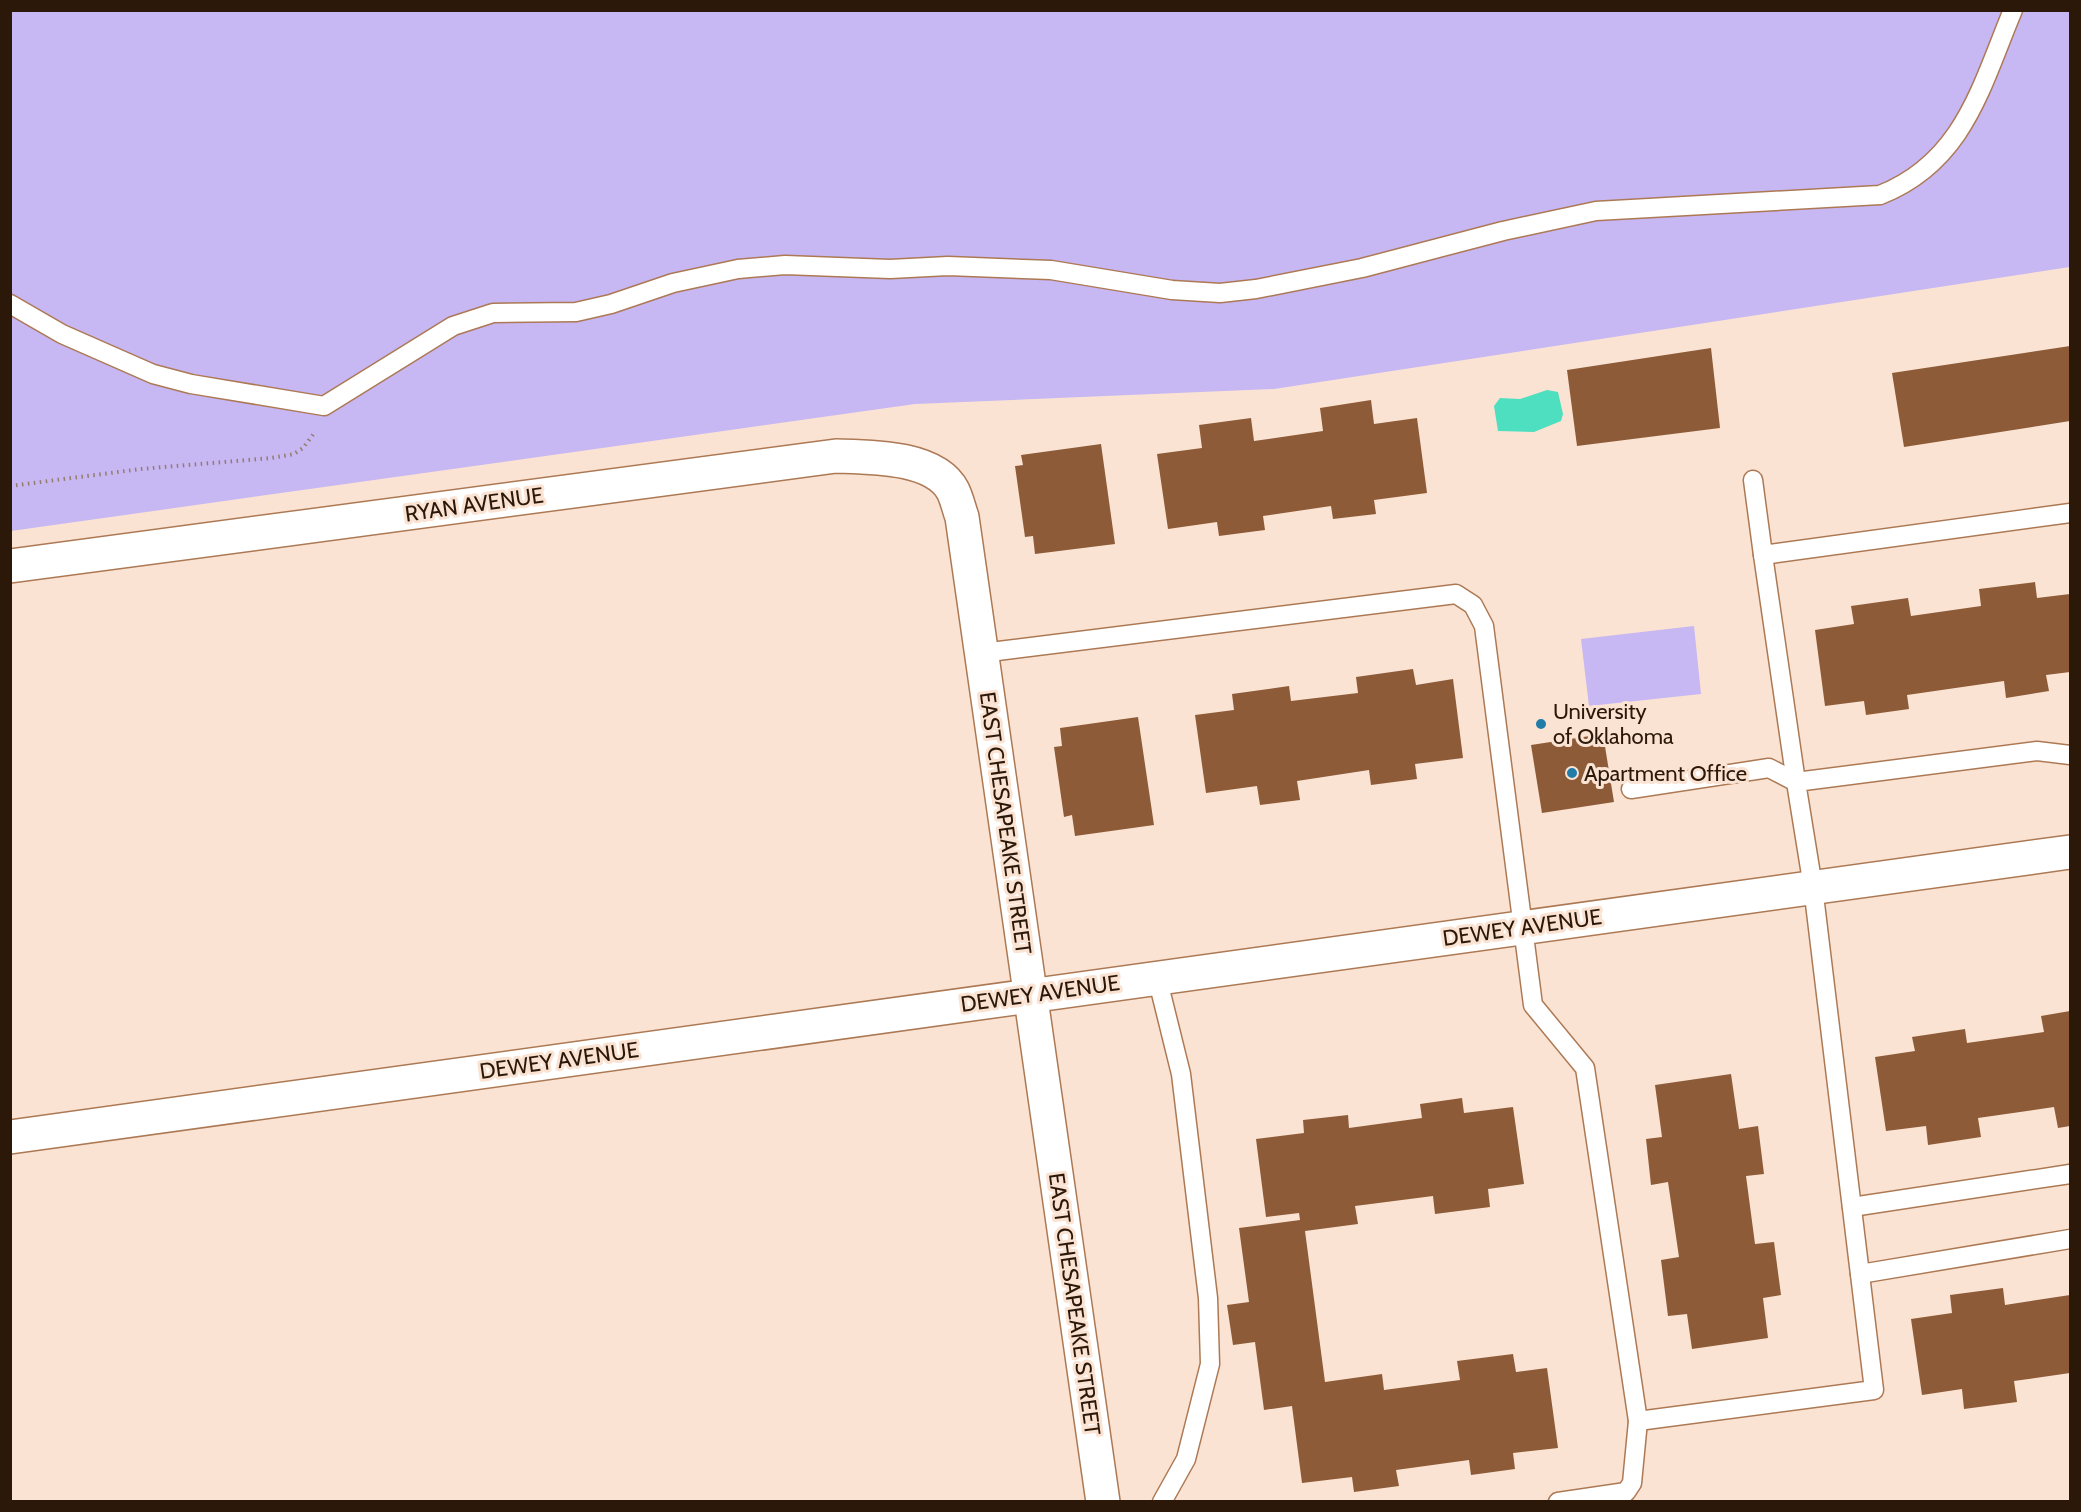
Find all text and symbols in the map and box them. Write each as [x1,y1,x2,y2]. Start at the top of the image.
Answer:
street label: RYAN AVENUE [403,481,545,528]
street label: EAST CHESAPEAKE STREET [974,690,1037,956]
place label: University of Oklahoma [1553,698,1674,750]
marker: University of Oklahoma [1534,717,1548,731]
place label: Apartment Office [1584,760,1747,787]
marker: Apartment Office [1565,766,1579,780]
street label: DEWEY AVENUE [1441,903,1603,952]
street label: DEWEY AVENUE [959,969,1121,1018]
street label: DEWEY AVENUE [478,1036,640,1085]
street label: EAST CHESAPEAKE STREET [1043,1171,1106,1437]

